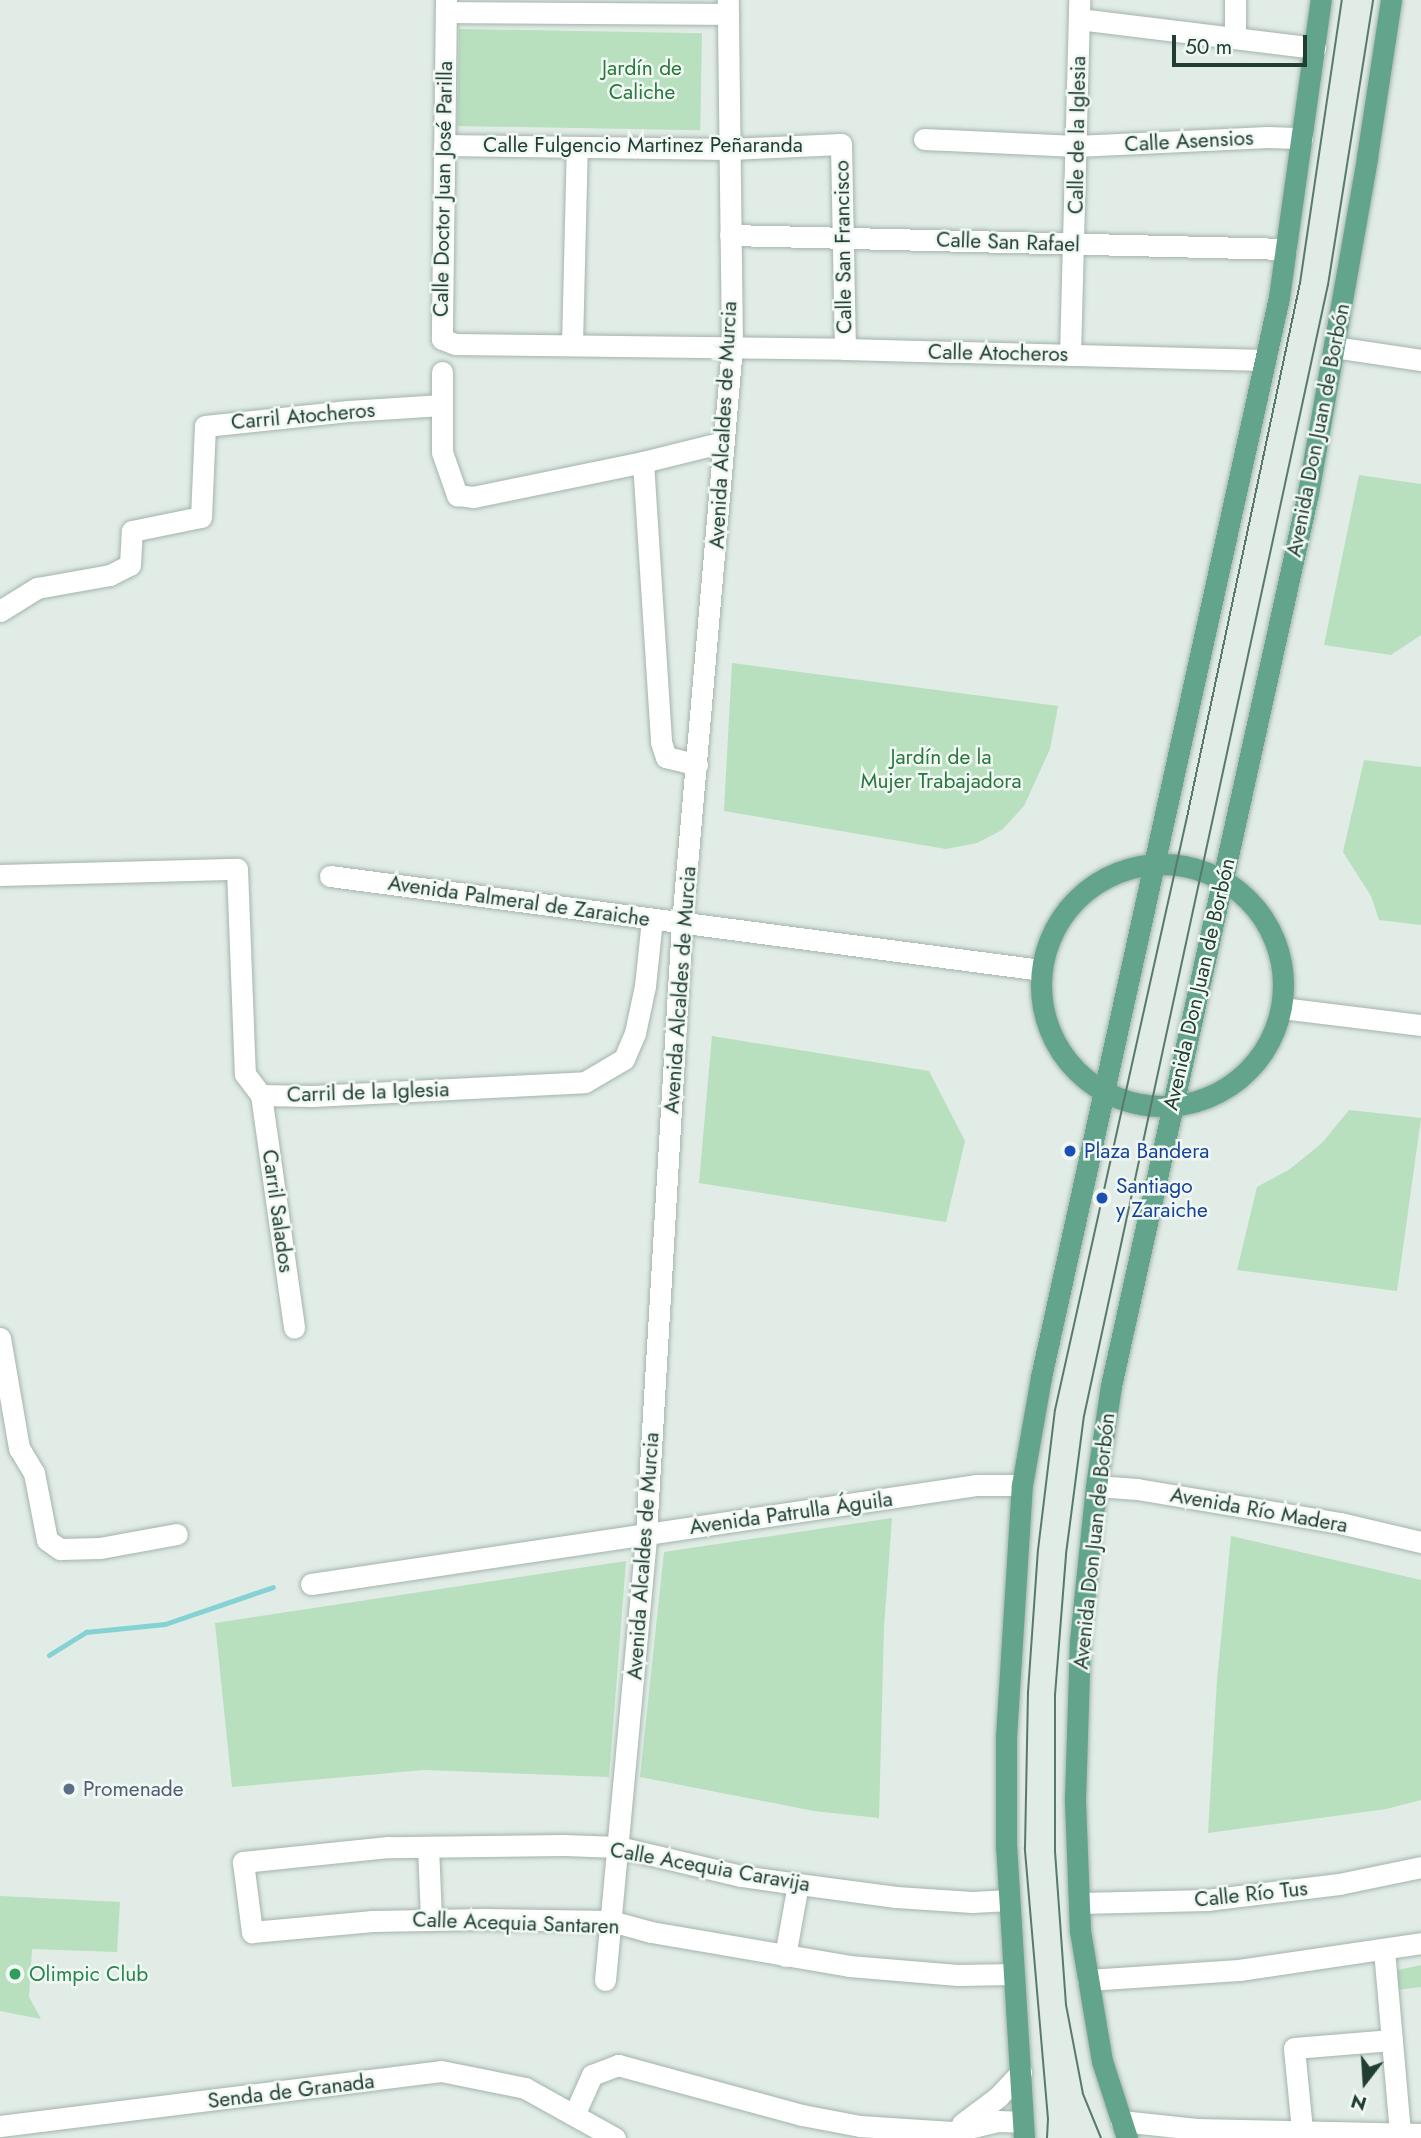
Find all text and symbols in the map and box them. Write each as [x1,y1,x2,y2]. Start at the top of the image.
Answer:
scale bar [1176,21,1311,65]
text: 50 m [1185,32,1232,62]
park label: Jardín de Caliche [602,55,682,105]
street label: Calle de la Iglesia [1063,56,1091,214]
street label: Calle Doctor Juan José Parilla [428,61,458,317]
street label: Calle Asensios [1124,125,1254,157]
street label: Calle Fulgencio Martinez Peñaranda [483,132,803,158]
street label: Calle San Francisco [829,160,857,334]
street label: Calle San Rafael [936,227,1080,257]
street label: Avenida Alcaldes de Murcia [704,300,742,550]
street label: Avenida Don Juan de Borbón [1281,301,1355,559]
street label: Calle Atocheros [928,339,1068,367]
street label: Carril Atocheros [230,397,376,435]
park label: Jardín de la Mujer Trabajadora [860,744,1022,794]
street label: Avenida Don Juan de Borbón [1158,856,1240,1112]
street label: Avenida Alcaldes de Murcia [659,865,701,1115]
street label: Avenida Palmeral de Zaraiche [386,870,652,932]
street label: Carril de la Iglesia [286,1077,450,1107]
place label: Plaza Bandera [1084,1138,1209,1164]
marker: Plaza Bandera [1062,1143,1078,1159]
street label: Carril Salados [257,1148,299,1274]
place label: Santiago y Zaraiche [1116,1173,1208,1223]
marker: Santiago y Zaraiche [1094,1190,1110,1206]
street label: Avenida Don Juan de Borbón [1068,1411,1120,1671]
street label: Avenida Alcaldes de Murcia [622,1431,664,1681]
street label: Avenida Río Madera [1168,1482,1350,1538]
street label: Avenida Patrulla Águila [688,1486,894,1540]
place label: Promenade [83,1776,184,1802]
marker: Promenade [61,1781,77,1797]
street label: Calle Acequia Caravija [608,1837,812,1897]
street label: Calle Río Tus [1193,1876,1309,1912]
street label: Calle Acequia Santaren [412,1907,620,1939]
place label: Olimpic Club [29,1961,148,1987]
marker: Olimpic Club [7,1966,23,1982]
north arrow [1330,2047,1400,2117]
street label: Senda de Granada [206,2068,376,2114]
text: N [1348,2087,1370,2118]

